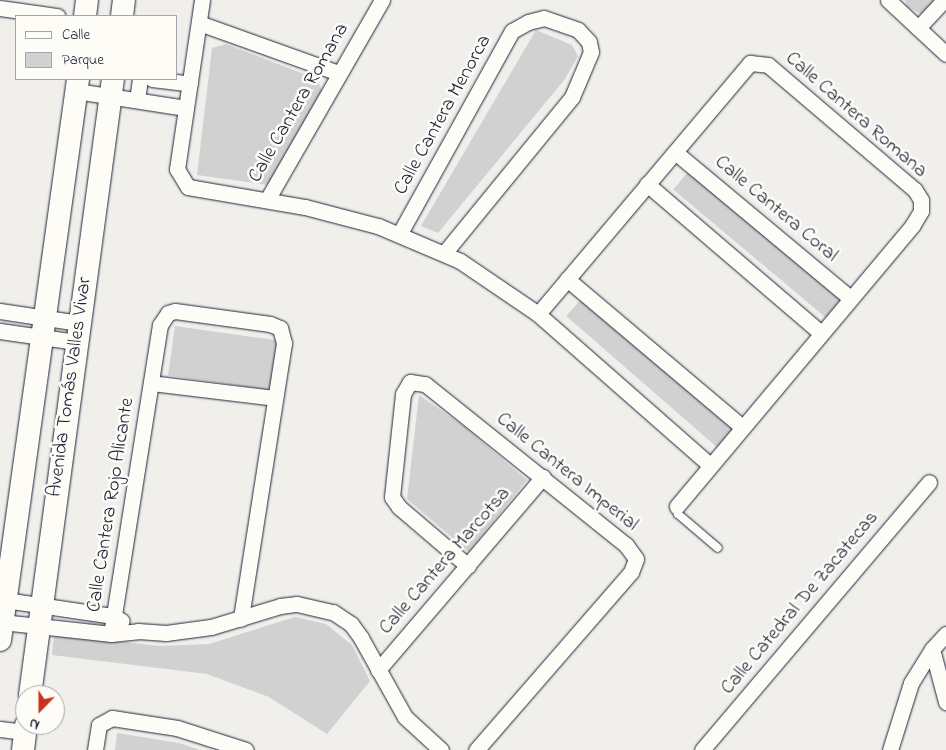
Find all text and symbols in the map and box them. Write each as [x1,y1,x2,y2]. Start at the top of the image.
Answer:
legend [15,15,178,80]
street label: Calle Cantera Romana [244,19,354,187]
text: Calle [62,24,90,46]
street label: Calle Cantera Menorca [389,31,497,199]
street label: Calle Cantera Romana [780,47,932,183]
text: Parque [62,49,104,71]
street label: Calle Cantera Coral [709,150,843,268]
street label: Avenida Tomás Valles Vivar [43,276,97,498]
street label: Calle Cantera Rojo Alicante [82,396,140,614]
street label: Calle Cantera Imperial [491,407,643,537]
street label: Calle Cantera Marcotsa [374,482,516,640]
street label: Calle Catedral De Zacatecas [716,506,884,700]
north arrow [15,685,65,735]
text: N [26,712,43,735]

